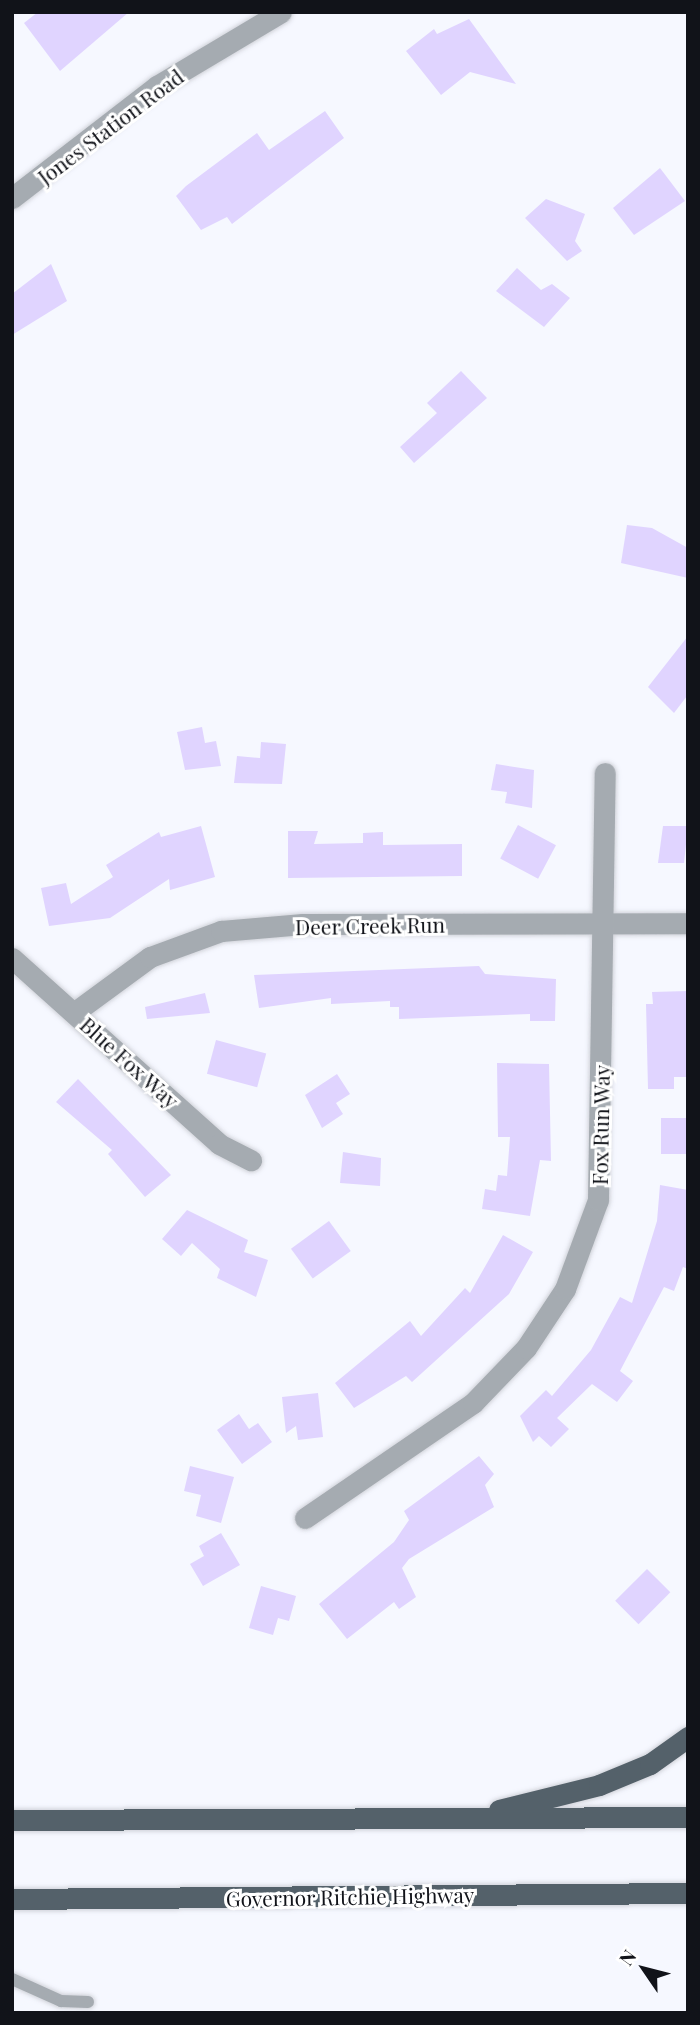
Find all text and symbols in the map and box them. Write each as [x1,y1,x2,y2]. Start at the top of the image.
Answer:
street label: Jones Station Road [32,63,188,189]
street label: Deer Creek Run [294,911,446,939]
street label: Blue Fox Way [75,1011,185,1113]
street label: Fox Run Way [586,1064,614,1186]
street label: Governor Ritchie Highway [225,1881,475,1911]
north arrow [609,1934,679,2004]
text: N [612,1944,641,1970]

